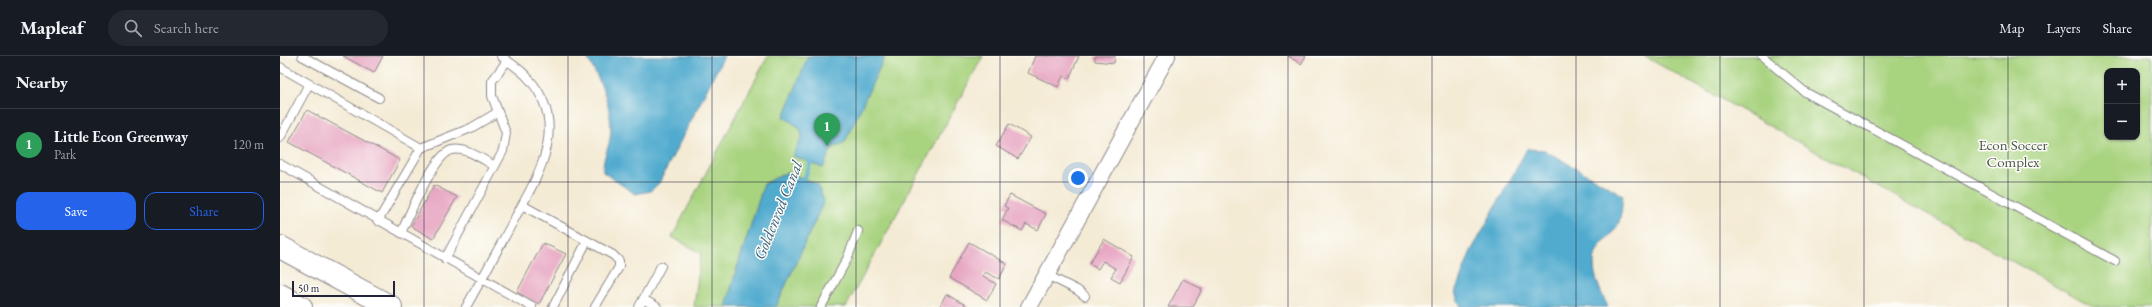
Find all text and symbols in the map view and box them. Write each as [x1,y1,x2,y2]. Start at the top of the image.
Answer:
search box [108,10,388,46]
text: Mapleaf [20,15,84,40]
icon: search [122,17,144,39]
text: Search here [154,18,219,37]
text: Map [1999,19,2024,37]
text: Layers [2046,19,2081,37]
text: Share [2103,19,2132,37]
map controls [2104,68,2140,140]
button: + [2104,68,2140,104]
text: Nearby [16,71,68,93]
button: − [2104,104,2140,140]
pin: 1 [814,113,840,146]
text: Little Econ Greenway [54,127,188,146]
park label: Econ Soccer Complex [1978,135,2048,171]
text: 1 [26,136,32,153]
text: 120 m [233,136,264,153]
text: Park [54,146,76,163]
water label: Goldenrod Canal [749,157,808,263]
your location [1068,168,1088,188]
button: Save [16,192,136,230]
button: Share [144,192,264,230]
scale bar [292,279,395,298]
text: 50 m [298,281,319,295]

